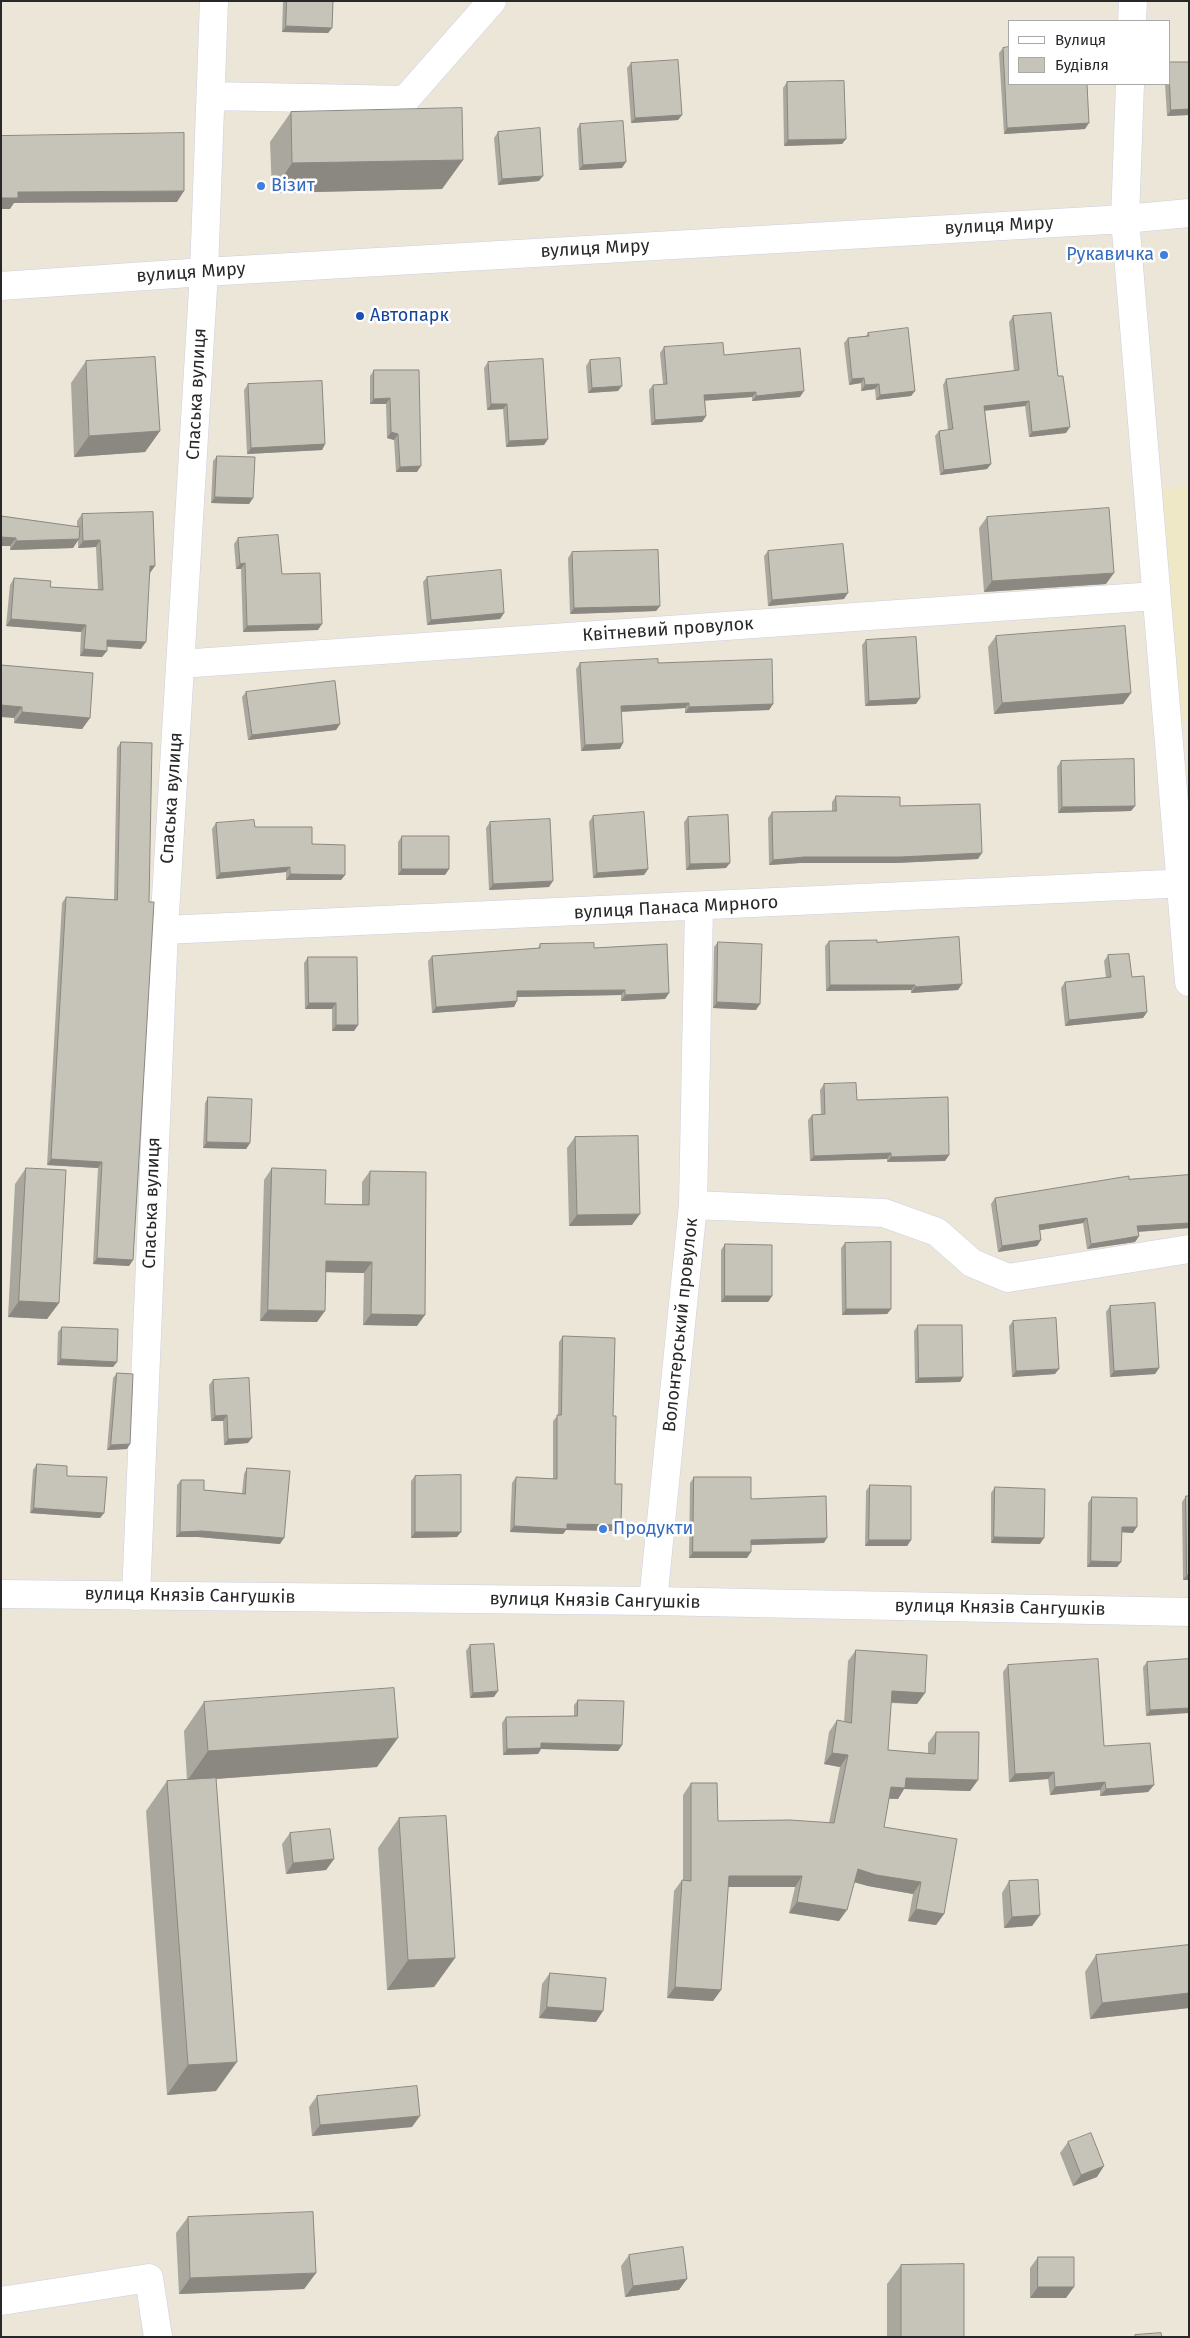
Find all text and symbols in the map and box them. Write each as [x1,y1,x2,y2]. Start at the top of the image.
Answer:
legend [1008,20,1170,85]
text: Вулиця [1055,31,1106,49]
text: Будівля [1055,56,1109,74]
place label: Візит [271,175,315,197]
marker: Візит [255,180,267,192]
street label: вулиця Миру [944,212,1054,240]
street label: вулиця Миру [540,235,650,263]
place label: Рукавичка [1066,244,1154,266]
marker: Рукавичка [1158,249,1170,261]
street label: вулиця Миру [136,258,246,288]
place label: Автопарк [370,305,449,327]
marker: Автопарк [354,310,366,322]
street label: Спаська вулиця [183,328,211,460]
street label: Квітневий провулок [582,613,754,647]
street label: Спаська вулиця [157,731,187,865]
street label: вулиця Панаса Мирного [573,892,779,924]
street label: Спаська вулиця [139,1137,165,1269]
street label: Волонтерський провулок [659,1217,703,1433]
place label: Продукти [613,1518,693,1540]
marker: Продукти [597,1523,609,1535]
street label: вулиця Князів Сангушків [84,1583,296,1609]
street label: вулиця Князів Сангушків [489,1588,701,1614]
street label: вулиця Князів Сангушків [894,1595,1106,1621]

